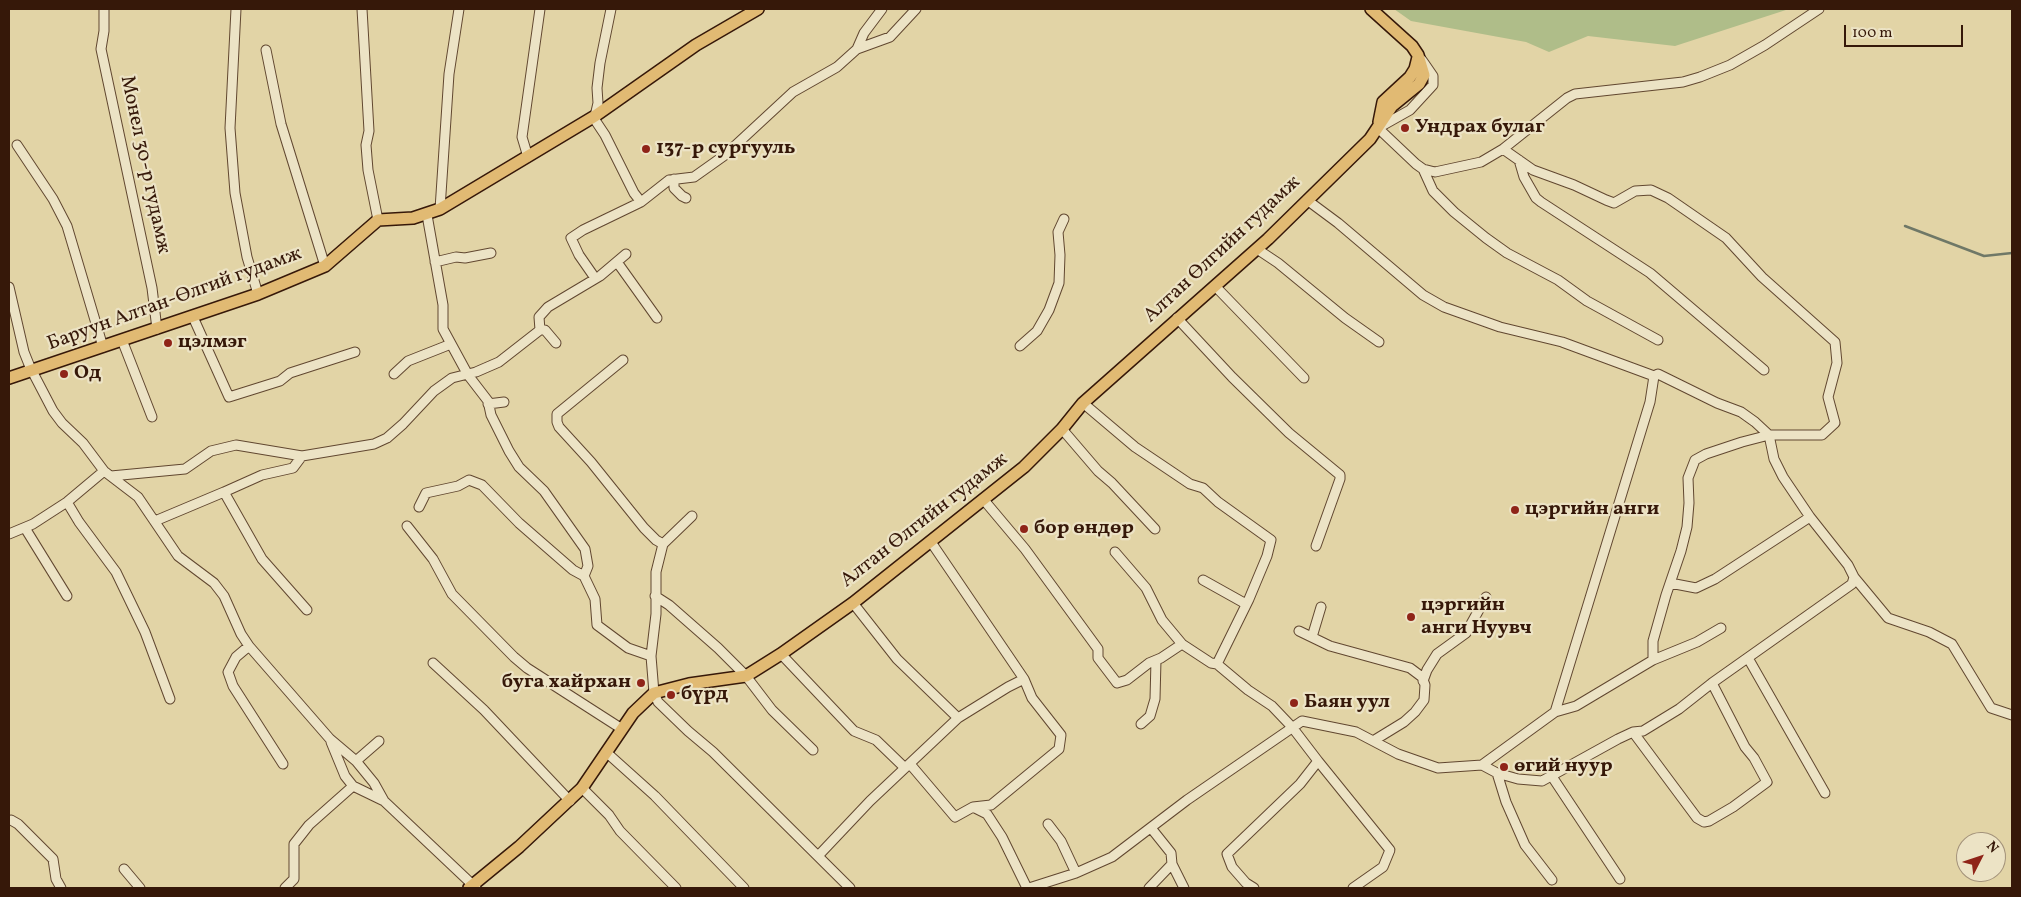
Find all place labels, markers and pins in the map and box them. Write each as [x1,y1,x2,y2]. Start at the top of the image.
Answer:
place label: Ундрах булаг [1415,116,1545,140]
marker: Ундрах булаг [1399,122,1411,134]
place label: 137-р сургууль [656,137,796,161]
marker: 137-р сургууль [640,143,652,155]
place label: цэлмэг [178,331,247,355]
marker: цэлмэг [162,337,174,349]
place label: Од [74,362,101,386]
marker: Од [58,368,70,380]
place label: цэргийн анги [1525,498,1659,522]
marker: цэргийн анги [1509,504,1521,516]
place label: бор өндөр [1034,517,1134,541]
marker: бор өндөр [1018,523,1030,535]
place label: цэргийн анги Нуувч [1421,594,1532,641]
marker: цэргийн анги Нуувч [1405,611,1417,623]
place label: буга хайрхан [502,671,631,695]
marker: буга хайрхан [635,677,647,689]
place label: бүрд [681,683,728,707]
marker: бүрд [665,689,677,701]
place label: Баян уул [1304,691,1390,715]
marker: Баян уул [1288,697,1300,709]
place label: өгий нуур [1514,755,1613,779]
marker: өгий нуур [1498,761,1510,773]

